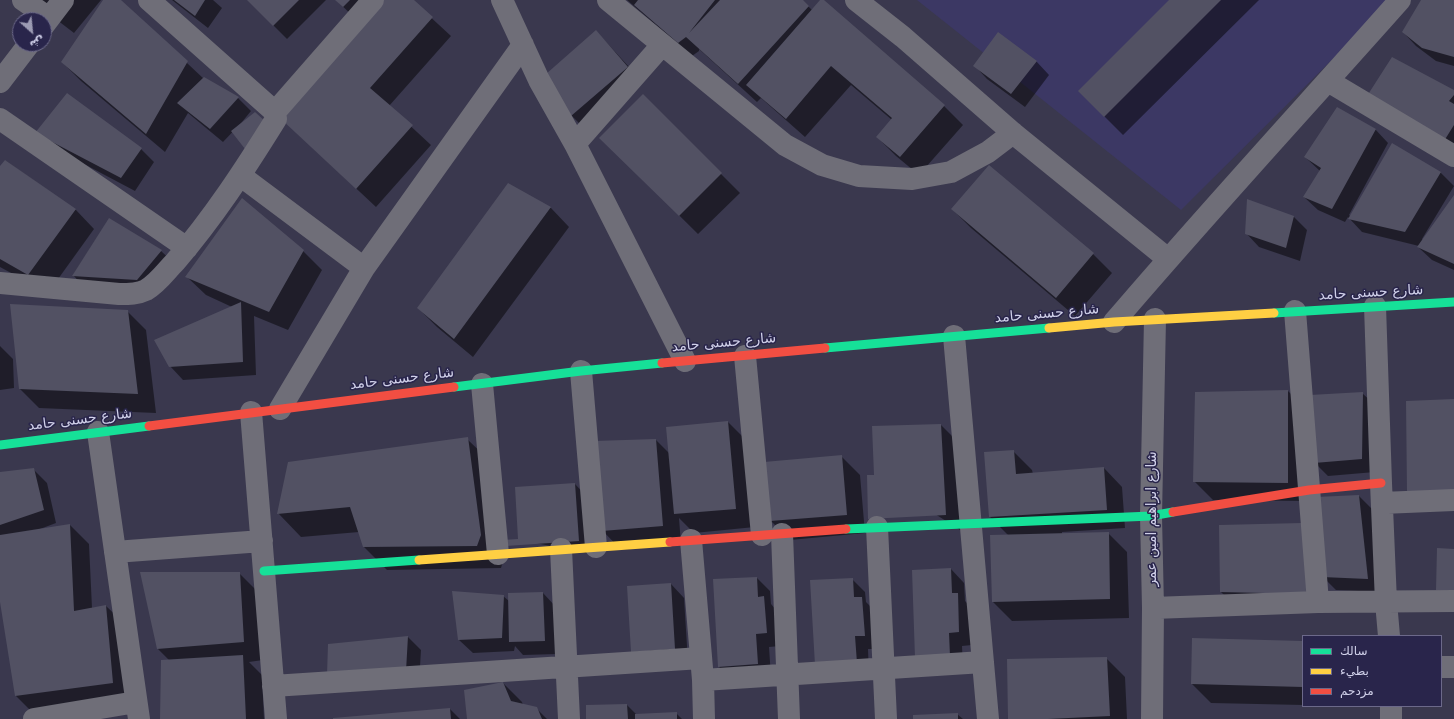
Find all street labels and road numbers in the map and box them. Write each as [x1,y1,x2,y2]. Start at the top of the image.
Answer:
street label: شارع حسنى حامد [1318,282,1424,304]
street label: شارع حسنى حامد [994,301,1100,327]
street label: شارع حسنى حامد [671,330,777,356]
street label: شارع حسنى حامد [349,364,455,394]
street label: شارع حسنى حامد [27,405,133,435]
street label: شارع ابراهيم امين عمر [1144,451,1160,587]

